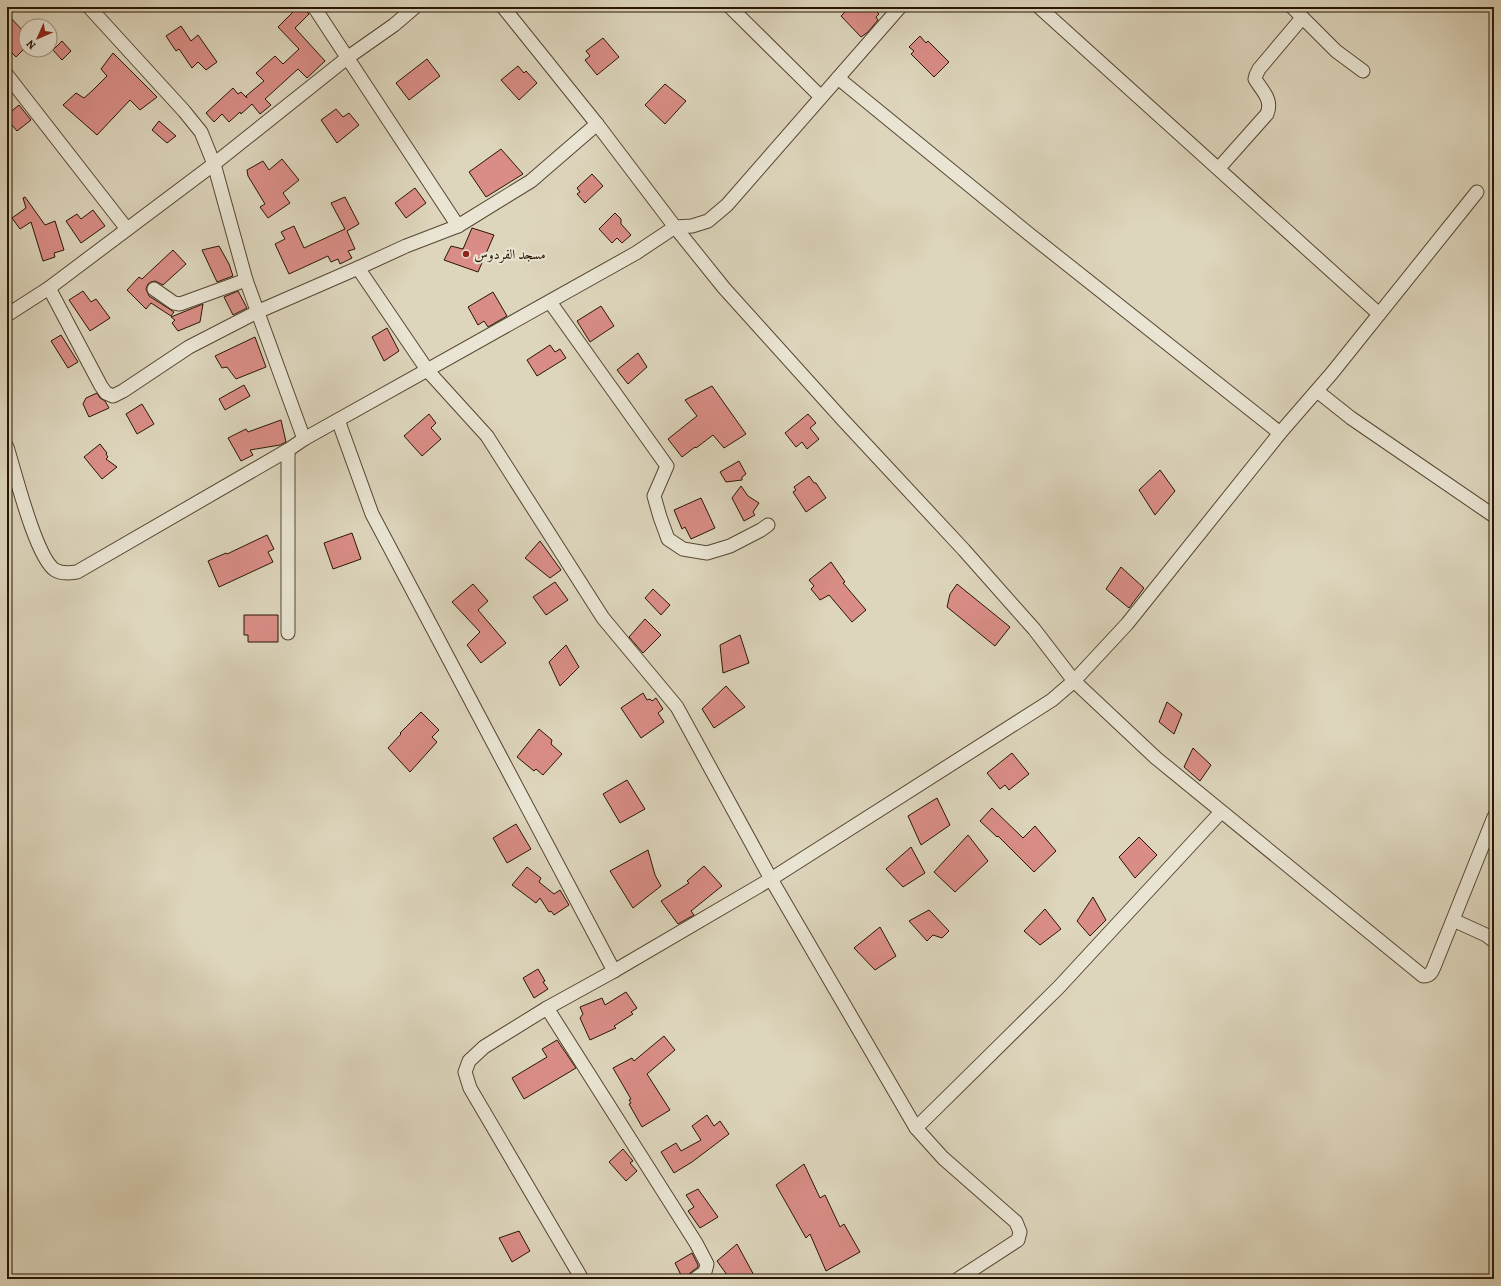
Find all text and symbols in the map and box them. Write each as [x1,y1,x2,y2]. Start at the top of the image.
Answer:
north arrow [18,18,58,58]
text: N [23,37,39,53]
place label: مسجد الفردوس [474,245,546,264]
marker: مسجد الفردوس [461,249,471,259]

